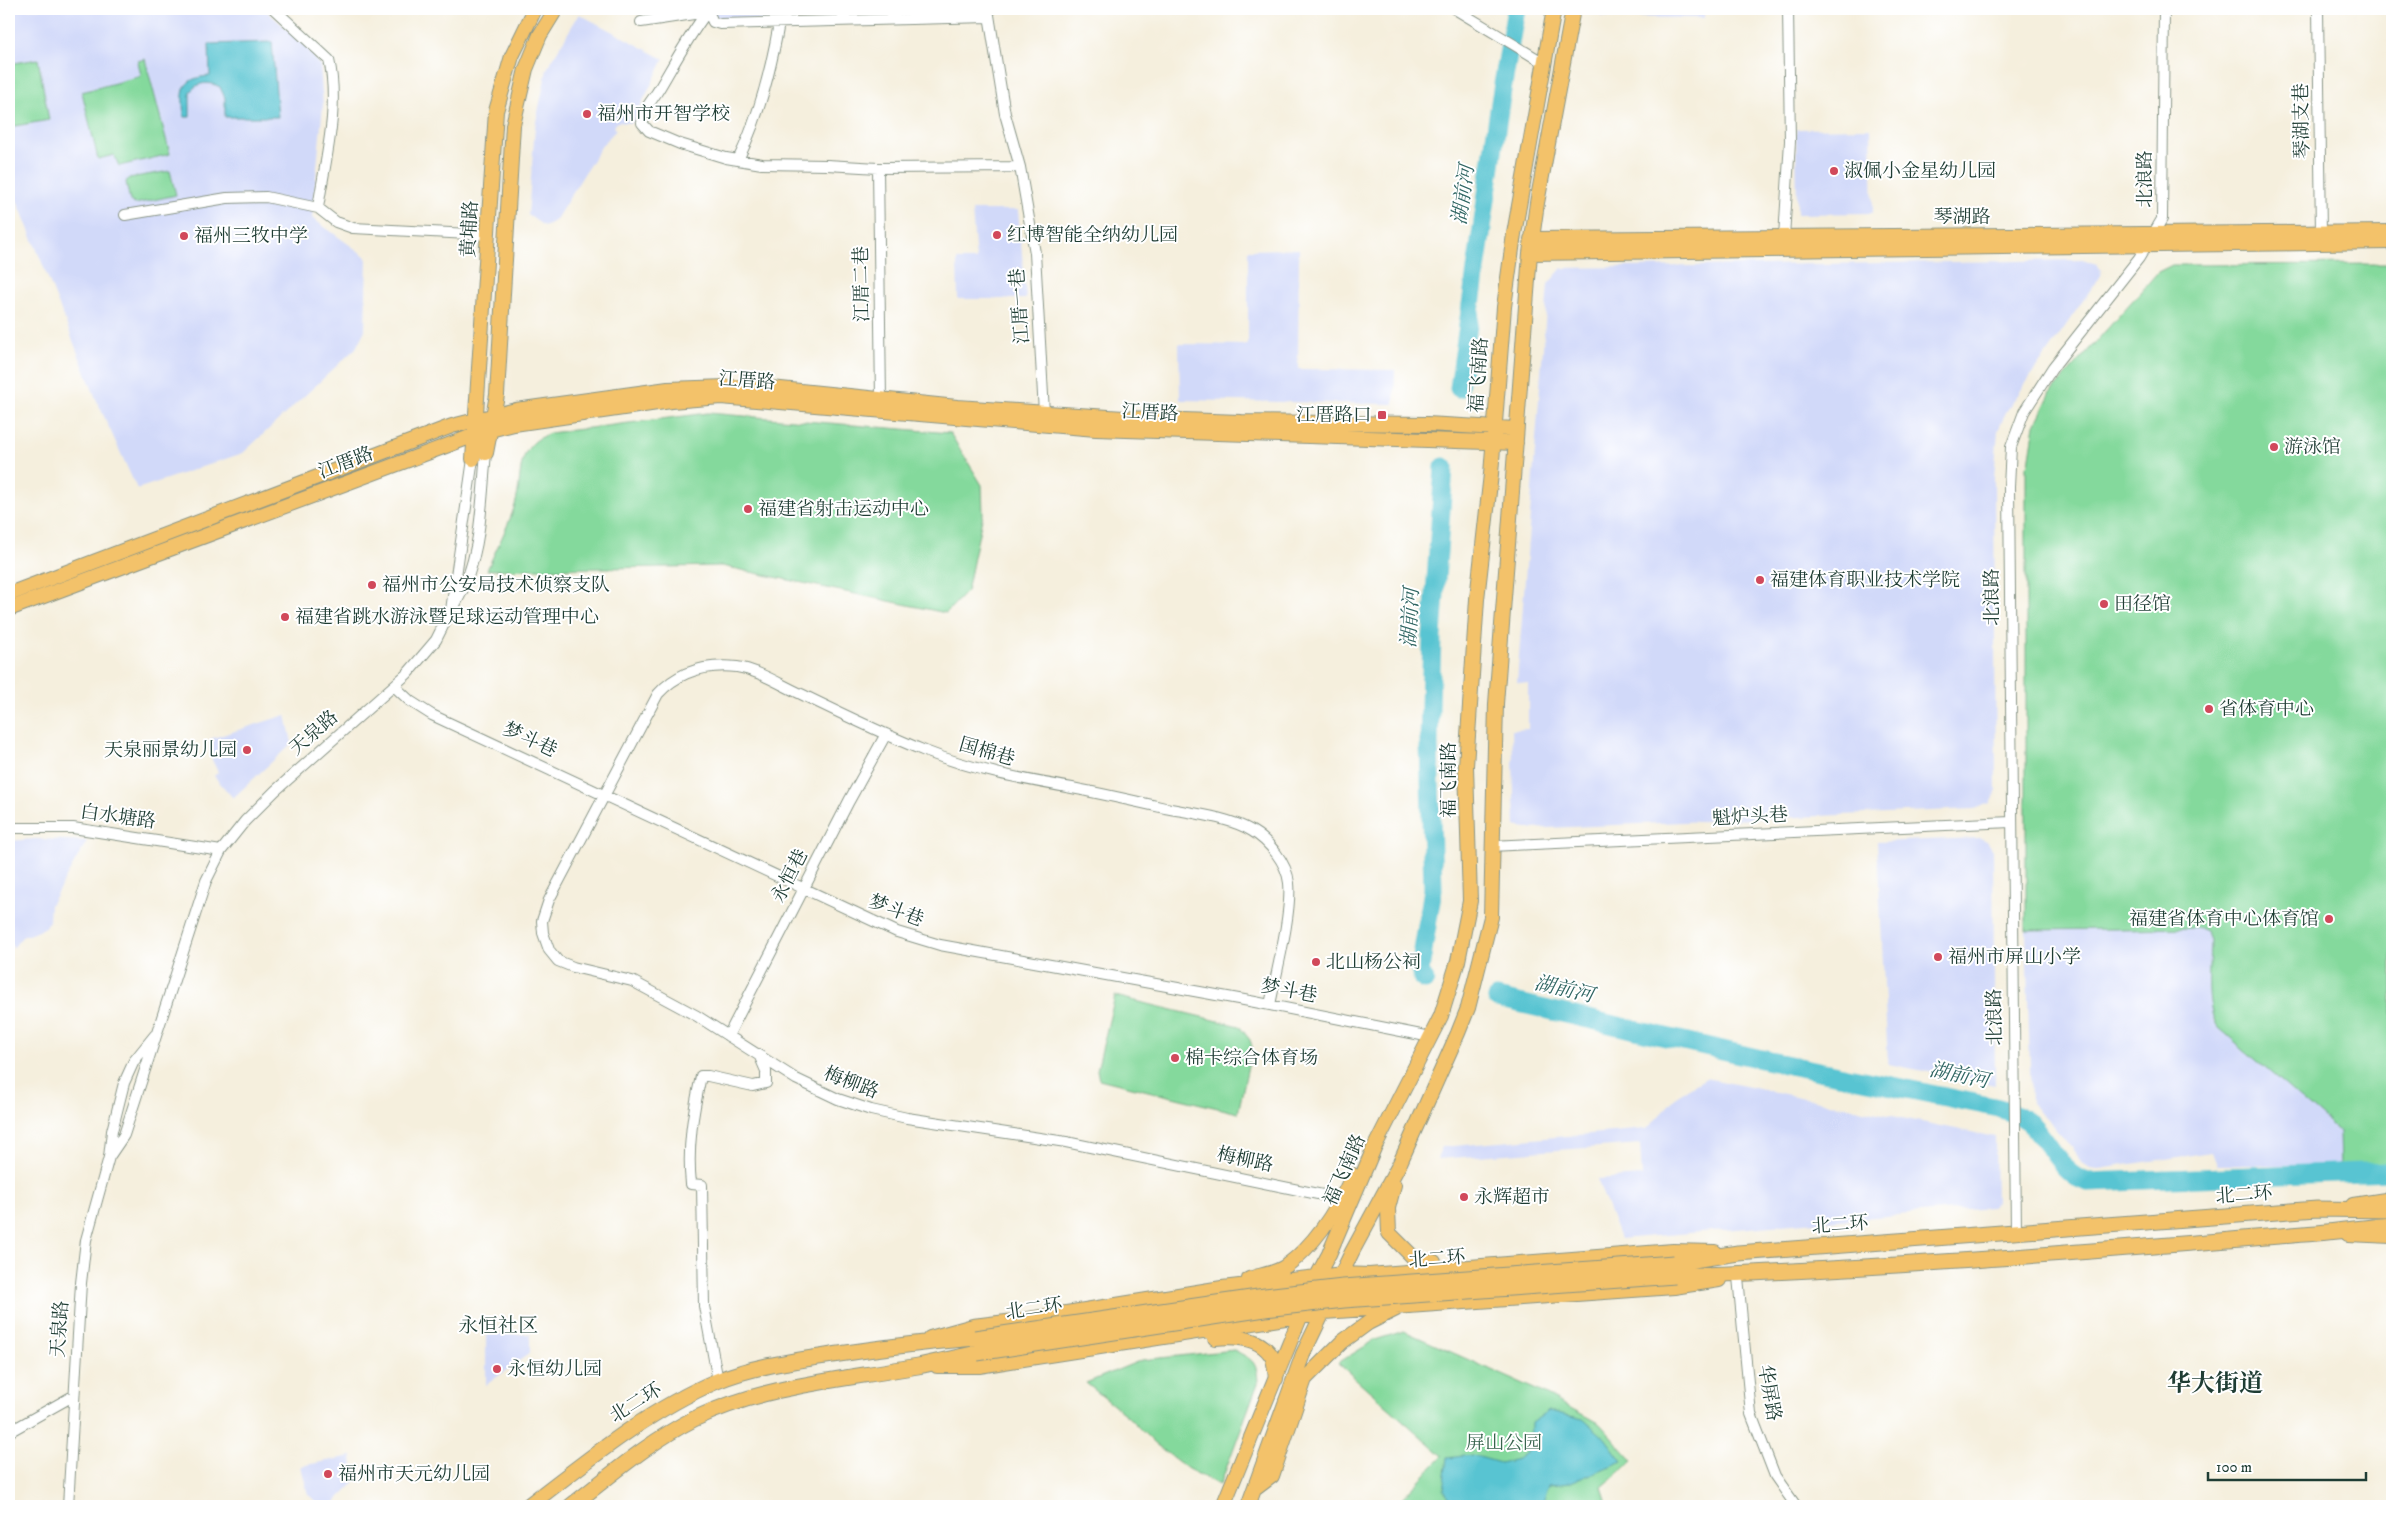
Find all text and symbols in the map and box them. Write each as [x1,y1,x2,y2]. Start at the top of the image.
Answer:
street label: 琴湖支巷 [2290,83,2314,159]
place label: 福州市开智学校 [597,103,730,126]
marker: 福州市开智学校 [581,108,593,120]
street label: 北浪路 [2134,150,2157,208]
place label: 淑佩小金星幼儿园 [1844,160,1996,183]
water label: 湖前河 [1447,161,1481,226]
marker: 淑佩小金星幼儿园 [1828,165,1840,177]
street label: 黄埔路 [457,200,483,258]
street label: 琴湖路 [1933,206,1991,229]
place label: 红博智能全纳幼儿园 [1007,224,1178,247]
place label: 福州三牧中学 [194,225,308,248]
marker: 红博智能全纳幼儿园 [991,229,1003,241]
marker: 福州三牧中学 [178,230,190,242]
street label: 江厝二巷 [850,246,874,322]
street label: 江厝一巷 [1006,267,1034,345]
street label: 福飞南路 [1465,336,1493,414]
street label: 江厝路 [718,368,776,394]
street label: 江厝路 [1121,400,1179,426]
place label: 江厝路口 [1296,404,1372,427]
marker: 江厝路口 [1376,409,1388,421]
place label: 游泳馆 [2284,436,2341,459]
marker: 游泳馆 [2268,441,2280,453]
street label: 江厝路 [315,442,377,484]
place label: 福建省射击运动中心 [758,498,929,521]
marker: 福建省射击运动中心 [742,503,754,515]
street label: 北浪路 [1981,568,2004,626]
place label: 福建体育职业技术学院 [1770,569,1960,592]
place label: 福州市公安局技术侦察支队 [382,574,610,597]
marker: 福建体育职业技术学院 [1754,574,1766,586]
marker: 福州市公安局技术侦察支队 [366,579,378,591]
water label: 湖前河 [1397,584,1425,649]
place label: 田径馆 [2114,593,2171,616]
marker: 田径馆 [2098,598,2110,610]
place label: 福建省跳水游泳暨足球运动管理中心 [295,606,599,629]
marker: 福建省跳水游泳暨足球运动管理中心 [279,611,291,623]
place label: 省体育中心 [2219,698,2314,721]
marker: 省体育中心 [2203,703,2215,715]
street label: 天泉路 [285,706,343,760]
street label: 梦斗巷 [499,718,561,762]
street label: 国棉巷 [956,733,1018,771]
place label: 天泉丽景幼儿园 [104,739,237,762]
street label: 福飞南路 [1438,742,1461,818]
marker: 天泉丽景幼儿园 [241,744,253,756]
street label: 白水塘路 [79,800,157,834]
street label: 魁炉头巷 [1711,804,1789,830]
street label: 永恒巷 [767,845,813,907]
street label: 梦斗巷 [865,890,927,932]
place label: 福建省体育中心体育馆 [2129,908,2319,931]
marker: 福建省体育中心体育馆 [2323,913,2335,925]
place label: 福州市屏山小学 [1948,946,2081,969]
place label: 北山杨公祠 [1326,951,1421,974]
marker: 福州市屏山小学 [1932,951,1944,963]
marker: 北山杨公祠 [1310,956,1322,968]
water label: 湖前河 [1532,971,1599,1010]
street label: 梦斗巷 [1259,974,1319,1008]
street label: 北浪路 [1983,988,2007,1046]
place label: 棉卡综合体育场 [1185,1047,1318,1070]
marker: 棉卡综合体育场 [1169,1052,1181,1064]
water label: 湖前河 [1927,1058,1994,1095]
street label: 梅柳路 [820,1062,882,1104]
street label: 福飞南路 [1319,1131,1371,1209]
street label: 梅柳路 [1215,1143,1275,1177]
street label: 北二环 [2215,1182,2273,1208]
place label: 永辉超市 [1474,1186,1550,1209]
marker: 永辉超市 [1458,1191,1470,1203]
street label: 北二环 [1811,1212,1869,1238]
street label: 北二环 [1408,1246,1466,1272]
street label: 北二环 [1004,1294,1064,1324]
street label: 天泉路 [47,1300,73,1358]
district label: 永恒社区 [458,1314,538,1339]
place label: 永恒幼儿园 [507,1358,602,1381]
marker: 永恒幼儿园 [491,1363,503,1375]
street label: 华屏路 [1753,1363,1785,1423]
district label: 华大街道 [2167,1369,2263,1399]
street label: 北二环 [606,1378,666,1428]
park label: 屏山公园 [1466,1432,1542,1455]
scale bar [2208,1450,2366,1482]
text: 100 m [2216,1458,2252,1477]
place label: 福州市天元幼儿园 [338,1463,490,1486]
marker: 福州市天元幼儿园 [322,1468,334,1480]

